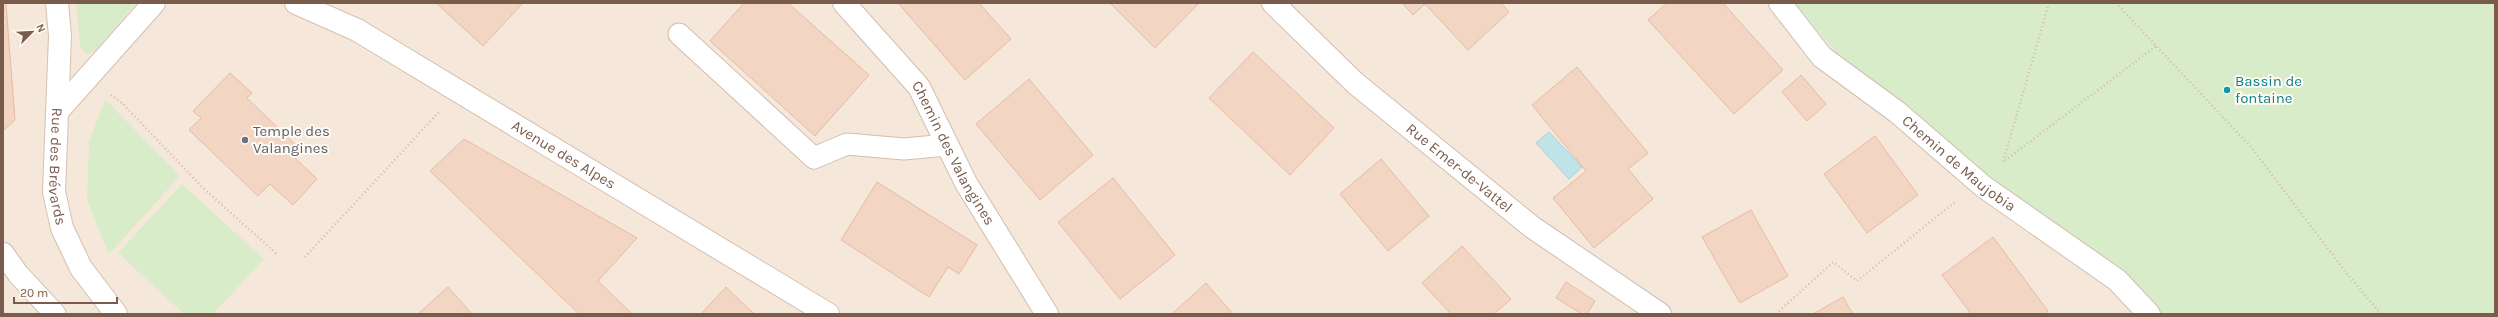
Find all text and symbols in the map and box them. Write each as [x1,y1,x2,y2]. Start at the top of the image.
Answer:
north arrow [12,12,52,52]
text: N [33,22,48,34]
place label: Bassin de fontaine [2235,72,2302,107]
street label: Chemin des Valangines [908,77,999,228]
marker: Bassin de fontaine [2222,85,2232,95]
street label: Rue des Brévards [45,107,70,227]
street label: Chemin de Maujobia [1898,111,2019,215]
street label: Avenue des Alpes [508,116,619,193]
street label: Rue Emer-de-Vattel [1403,119,1516,216]
place label: Temple des Valangines [253,122,330,157]
marker: Temple des Valangines [240,135,250,145]
scale bar [14,279,117,305]
text: 20 m [20,286,48,300]

